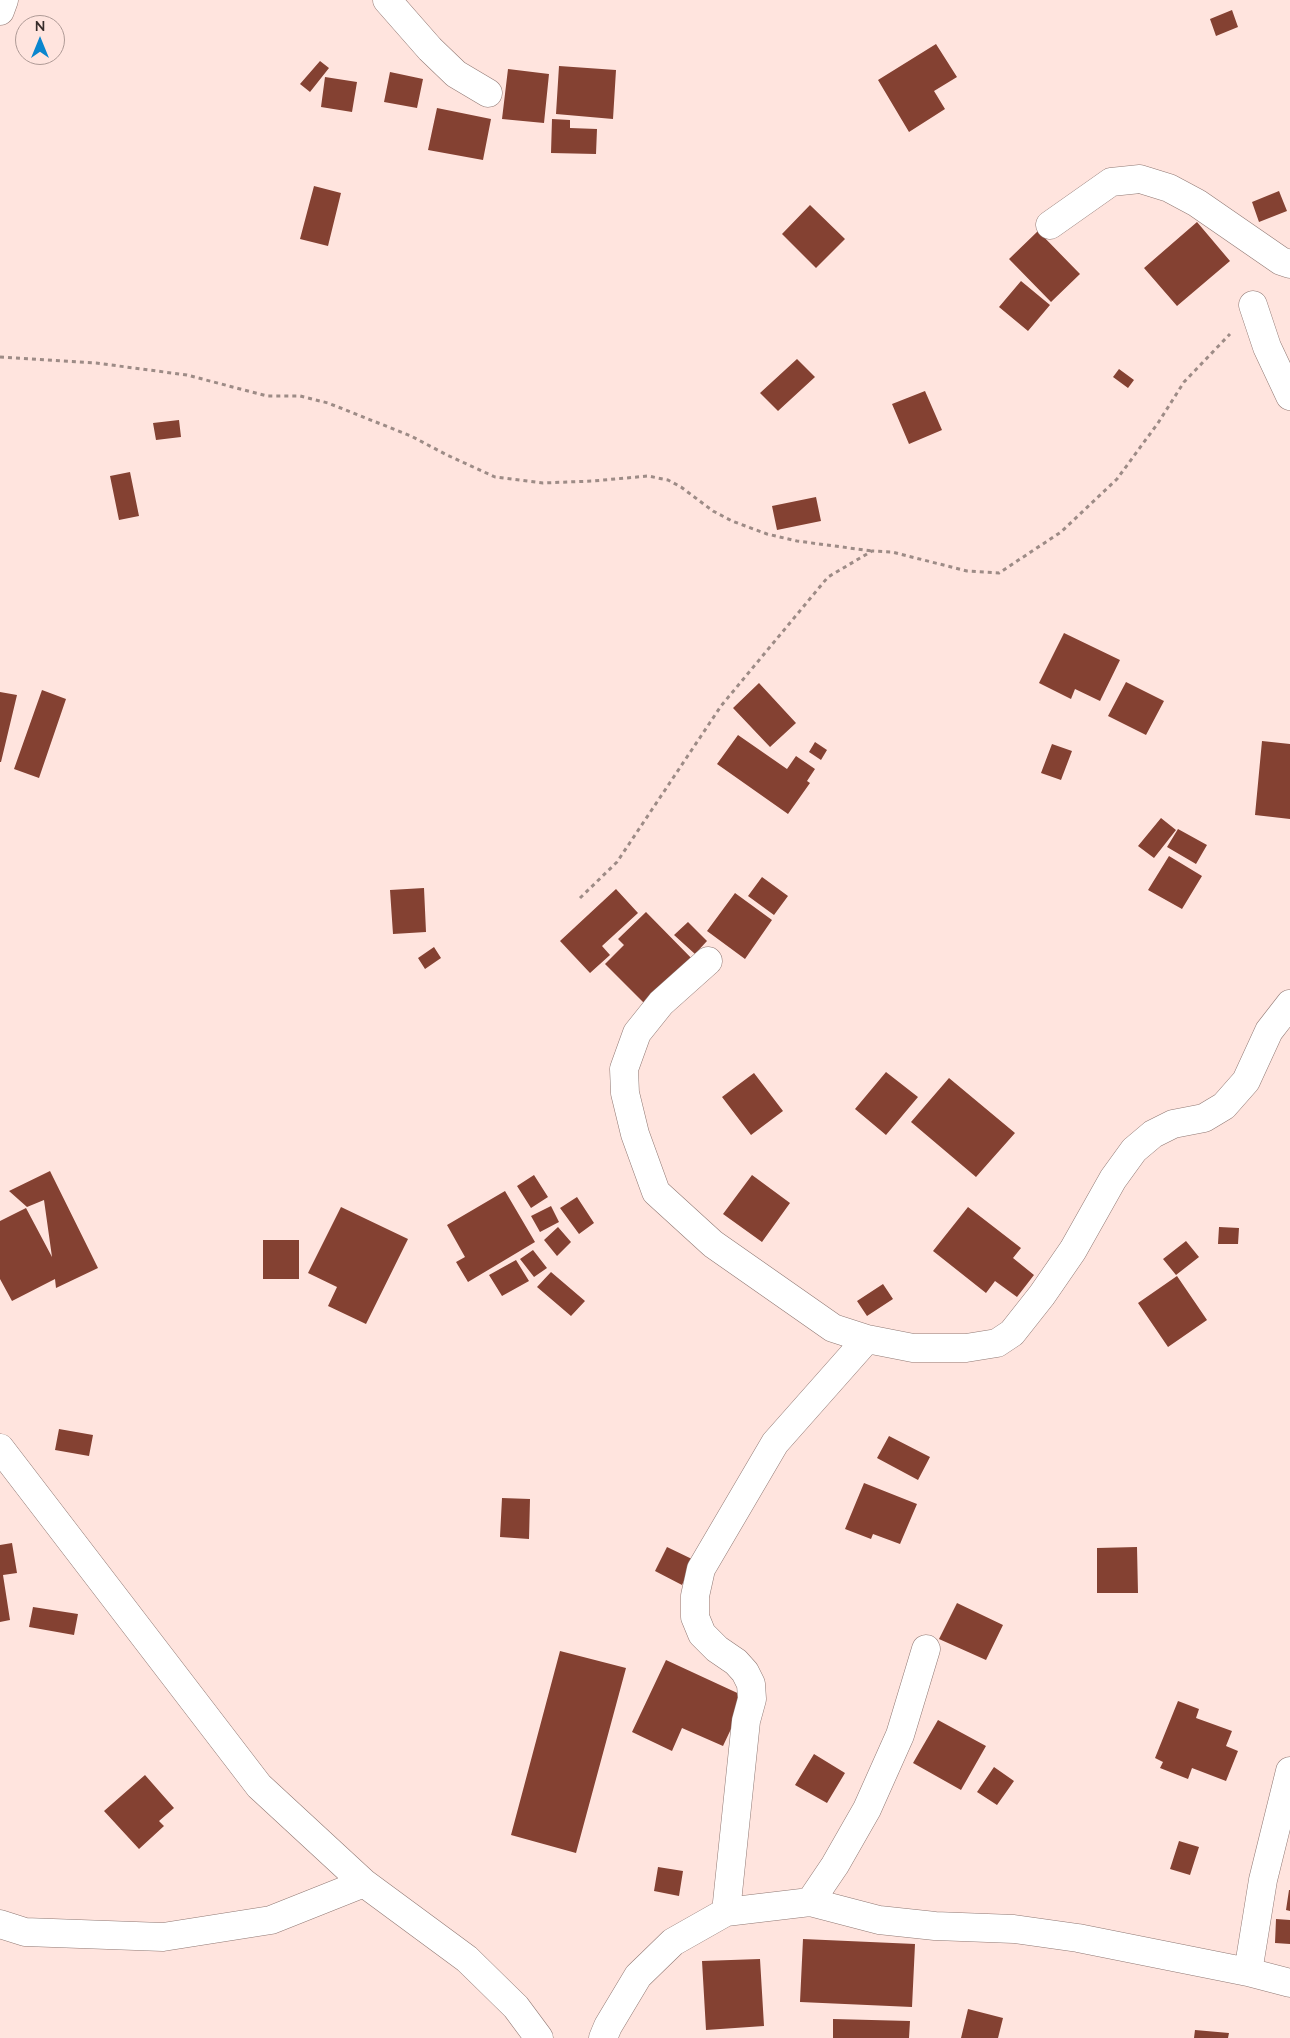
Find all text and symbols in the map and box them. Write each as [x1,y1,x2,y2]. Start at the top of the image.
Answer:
north arrow [15,15,65,65]
text: N [35,17,45,35]

